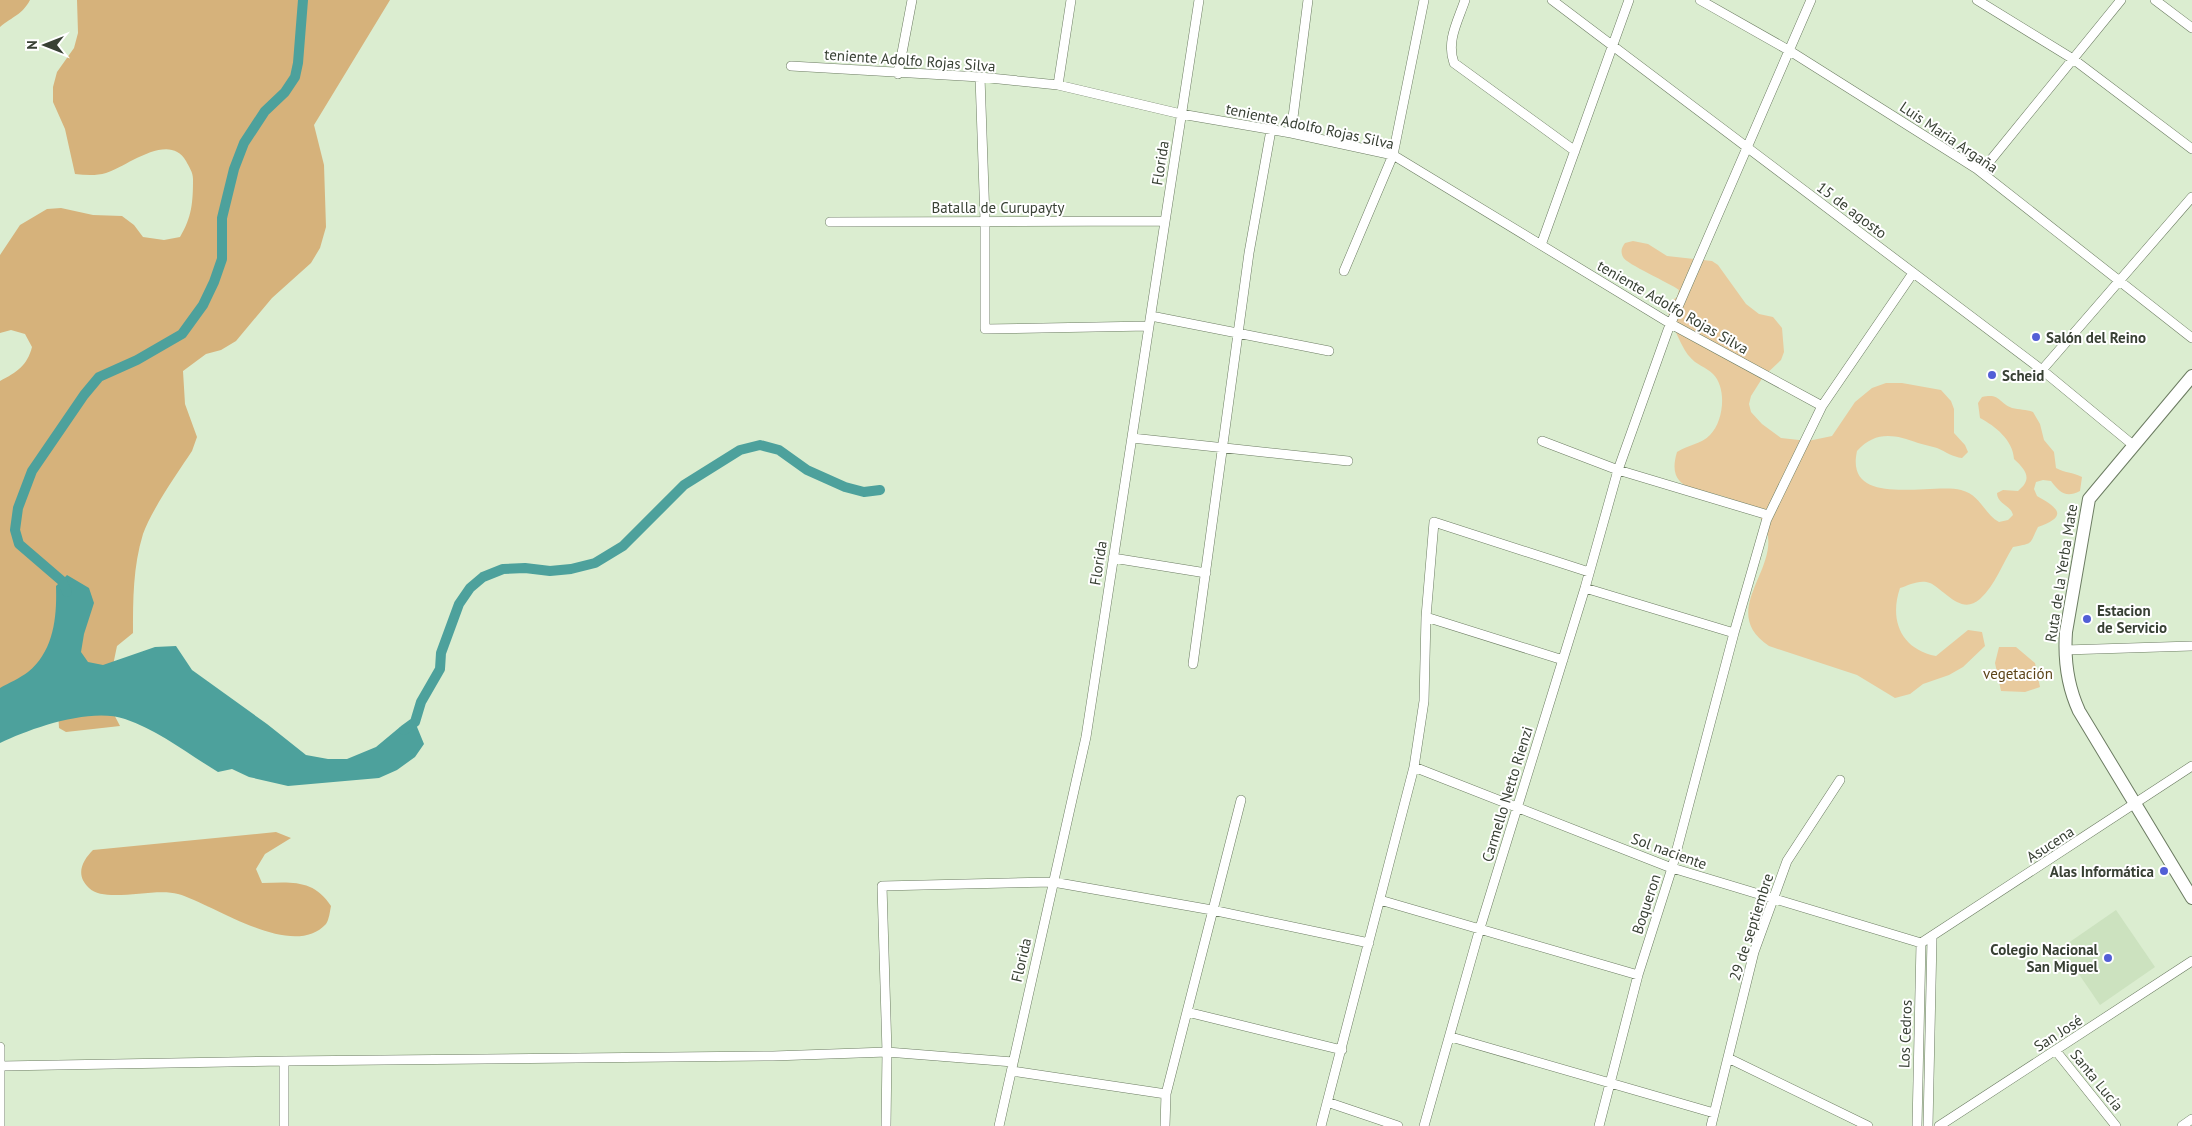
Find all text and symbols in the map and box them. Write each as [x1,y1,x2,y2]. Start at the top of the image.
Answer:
north arrow [20,20,70,70]
text: N [23,40,41,50]
street label: teniente Adolfo Rojas Silva [824,45,996,75]
street label: Luis Maria Argaña [1896,97,2002,177]
street label: teniente Adolfo Rojas Silva [1224,99,1396,153]
street label: Florida [1147,139,1173,187]
street label: 15 de agosto [1813,177,1891,243]
street label: Batalla de Curupayty [932,198,1064,217]
street label: teniente Adolfo Rojas Silva [1594,256,1752,358]
place label: Salón del Reino [2046,328,2146,347]
marker: Salón del Reino [2030,331,2042,343]
place label: Scheid [2002,366,2044,385]
marker: Scheid [1986,369,1998,381]
street label: Ruta de la Yerba Mate [2041,503,2081,643]
street label: Florida [1085,539,1111,587]
place label: Estacion de Servicio [2097,601,2167,637]
marker: Estacion de Servicio [2081,613,2093,625]
park label: vegetación [1983,664,2053,683]
street label: Carmello Netto Rienzi [1477,724,1537,864]
street label: Asucena [2023,822,2077,866]
street label: Sol naciente [1629,829,1709,873]
place label: Alas Informática [2050,862,2154,881]
marker: Alas Informática [2158,865,2170,877]
street label: 29 de septiembre [1725,871,1777,983]
street label: Boqueron [1627,872,1665,936]
street label: Florida [1007,936,1035,984]
place label: Colegio Nacional San Miguel [1990,940,2099,976]
marker: Colegio Nacional San Miguel [2102,952,2114,964]
street label: Los Cedros [1894,999,1916,1069]
street label: San José [2030,1010,2086,1056]
street label: Santa Lucía [2066,1045,2128,1115]

